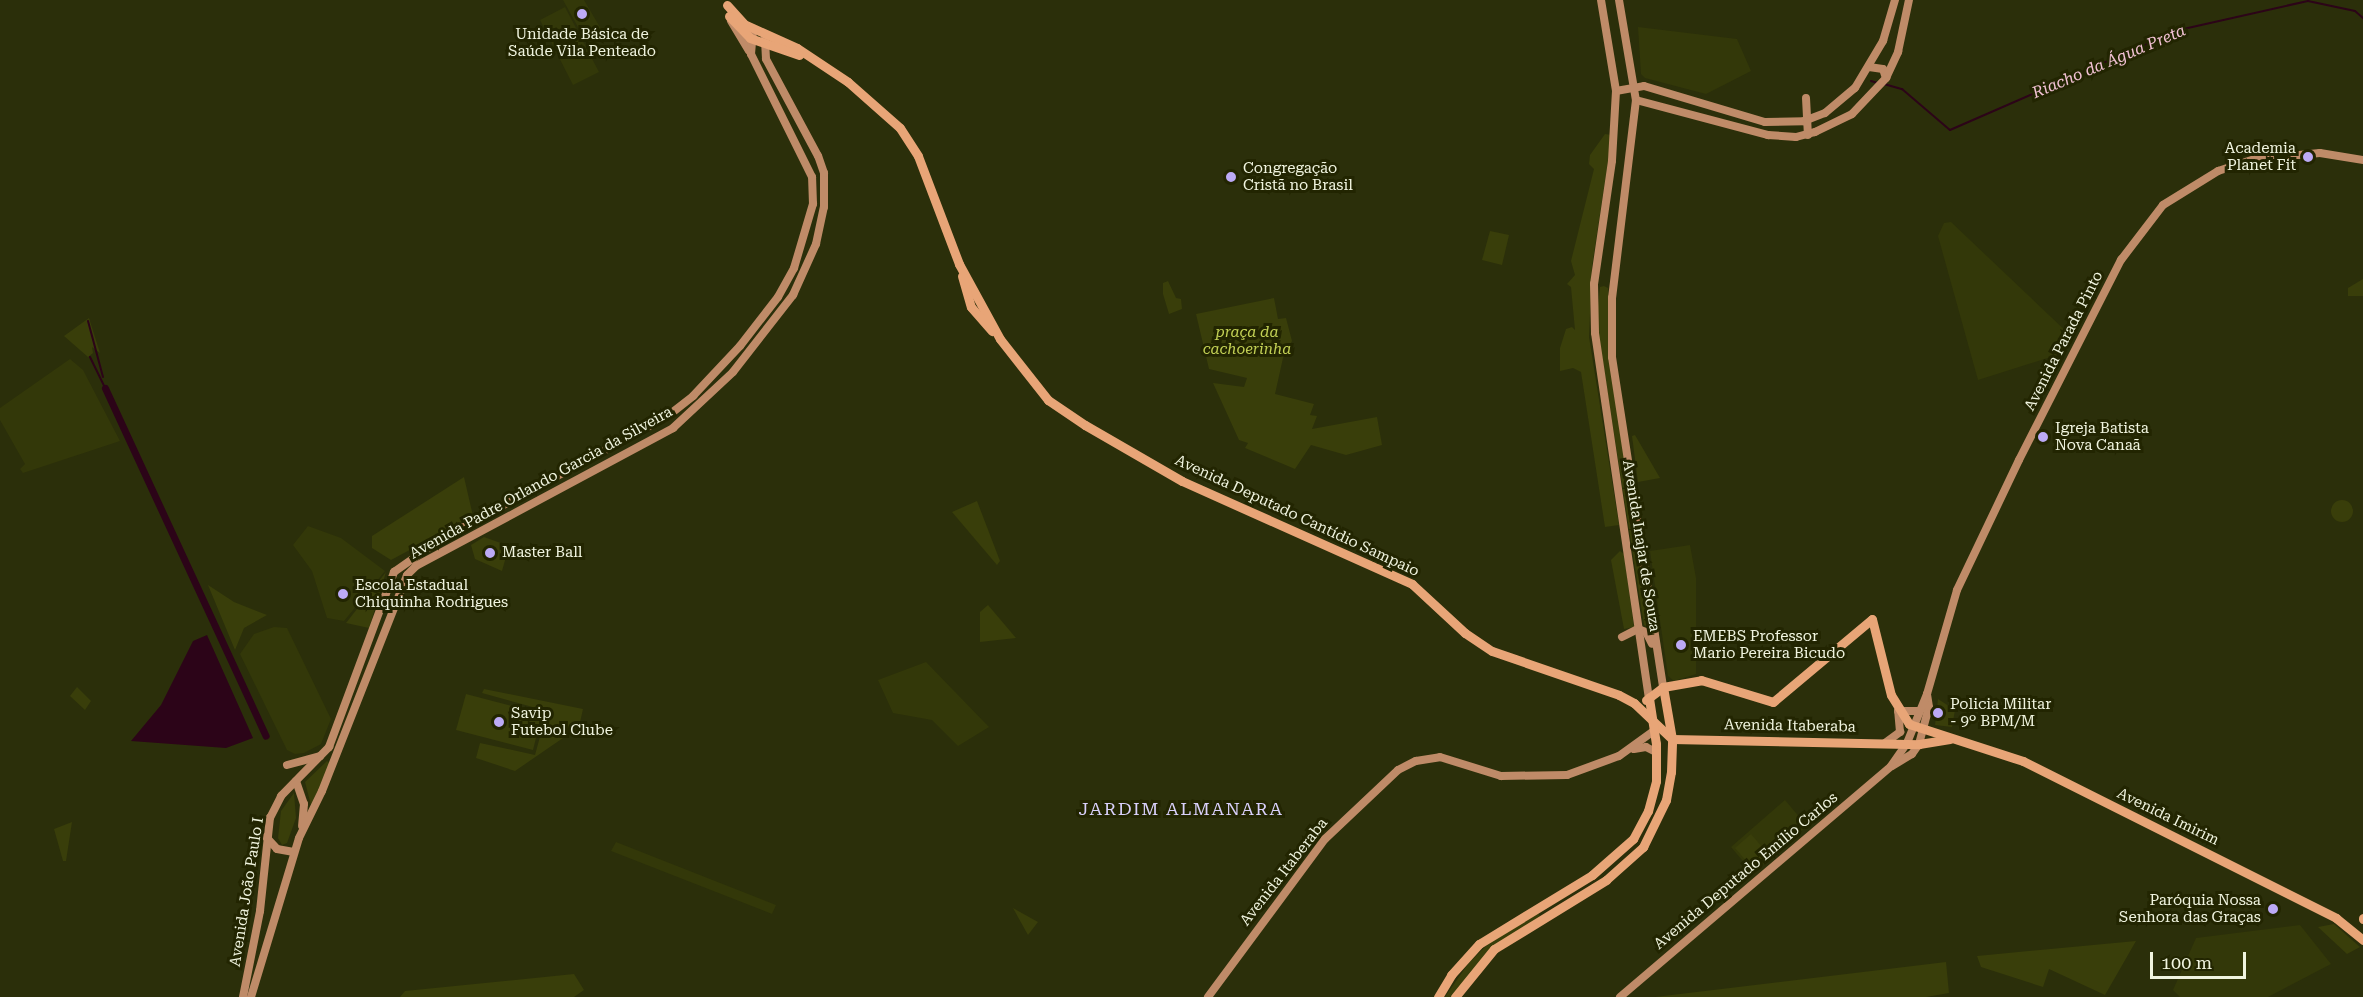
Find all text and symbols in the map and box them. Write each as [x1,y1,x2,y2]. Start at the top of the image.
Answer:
marker: Unidade Básica de Saúde Vila Penteado [573,5,591,23]
water label: Riacho da Água Preta [2029,21,2189,103]
place label: Unidade Básica de Saúde Vila Penteado [508,25,656,60]
place label: Academia Planet Fit [2225,139,2296,174]
marker: Academia Planet Fit [2301,150,2315,164]
place label: Congregação Cristã no Brasil [1243,159,1353,194]
marker: Congregação Cristã no Brasil [1224,170,1238,184]
street label: Avenida Parada Pinto [2021,268,2107,414]
park label: praça da cachoerinha [1203,323,1291,358]
street label: Avenida Padre Orlando Garcia da Silveira [406,403,676,563]
place label: Igreja Batista Nova Canaã [2055,419,2149,454]
marker: Igreja Batista Nova Canaã [2036,430,2050,444]
street label: Avenida Deputado Cantídio Sampaio [1172,451,1422,581]
street label: Avenida Inajar de Souza [1619,459,1663,633]
place label: Master Ball [502,544,582,562]
marker: Master Ball [483,546,497,560]
place label: Escola Estadual Chiquinha Rodrigues [355,576,508,611]
marker: Escola Estadual Chiquinha Rodrigues [336,587,350,601]
place label: EMEBS Professor Mario Pereira Bicudo [1693,627,1845,662]
marker: EMEBS Professor Mario Pereira Bicudo [1674,638,1688,652]
place label: Policia Militar - 9º BPM/M [1950,695,2051,730]
place label: Savip Futebol Clube [511,704,613,739]
marker: Policia Militar - 9º BPM/M [1931,706,1945,720]
marker: Savip Futebol Clube [492,715,506,729]
street label: Avenida Itaberaba [1724,716,1856,736]
street label: Avenida Imirim [2114,784,2222,850]
street label: Avenida Deputado Emílio Carlos [1650,789,1842,953]
district label: JARDIM ALMANARA [1078,798,1284,820]
street label: Avenida Itaberaba [1236,815,1332,929]
street label: Avenida João Paulo I [226,816,268,968]
place label: Paróquia Nossa Senhora das Graças [2119,891,2261,926]
marker: Paróquia Nossa Senhora das Graças [2266,902,2280,916]
scale bar [2153,940,2249,978]
text: 100 m [2161,952,2212,973]

